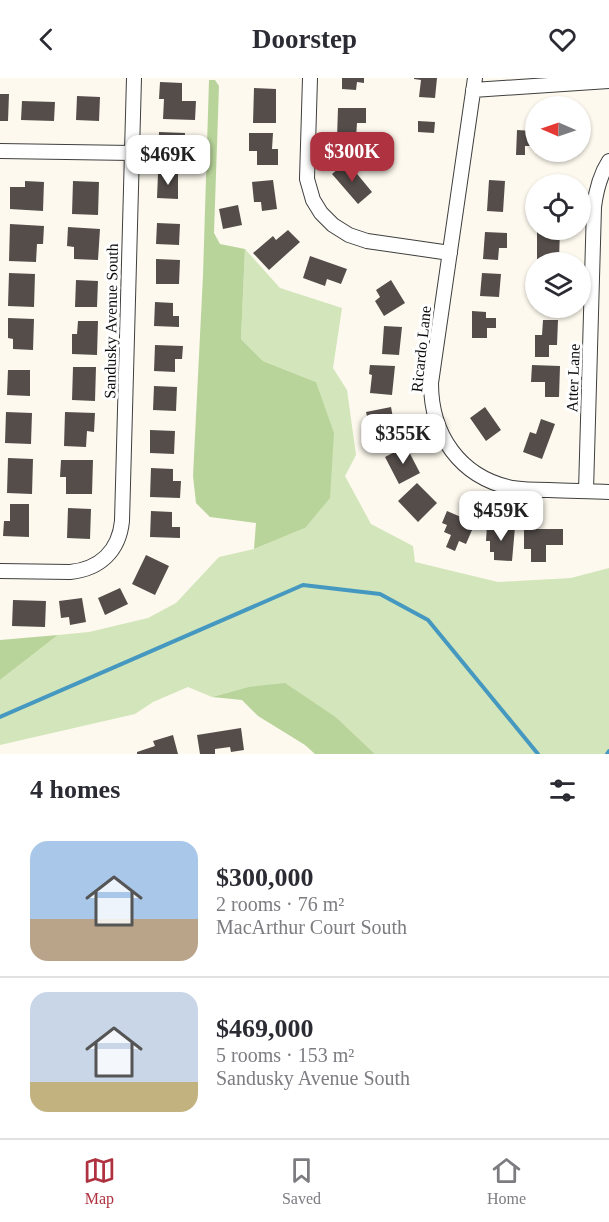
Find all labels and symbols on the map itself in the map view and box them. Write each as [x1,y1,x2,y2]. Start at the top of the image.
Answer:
north arrow [525,96,591,162]
pin: $300K [310,132,394,183]
pin: $469K [126,135,210,186]
street label: Sandusky Avenue South [101,243,122,399]
street label: Ricardo Lane [408,305,434,393]
street label: Atter Lane [563,343,583,413]
pin: $355K [361,414,445,465]
pin: $459K [459,491,543,542]

